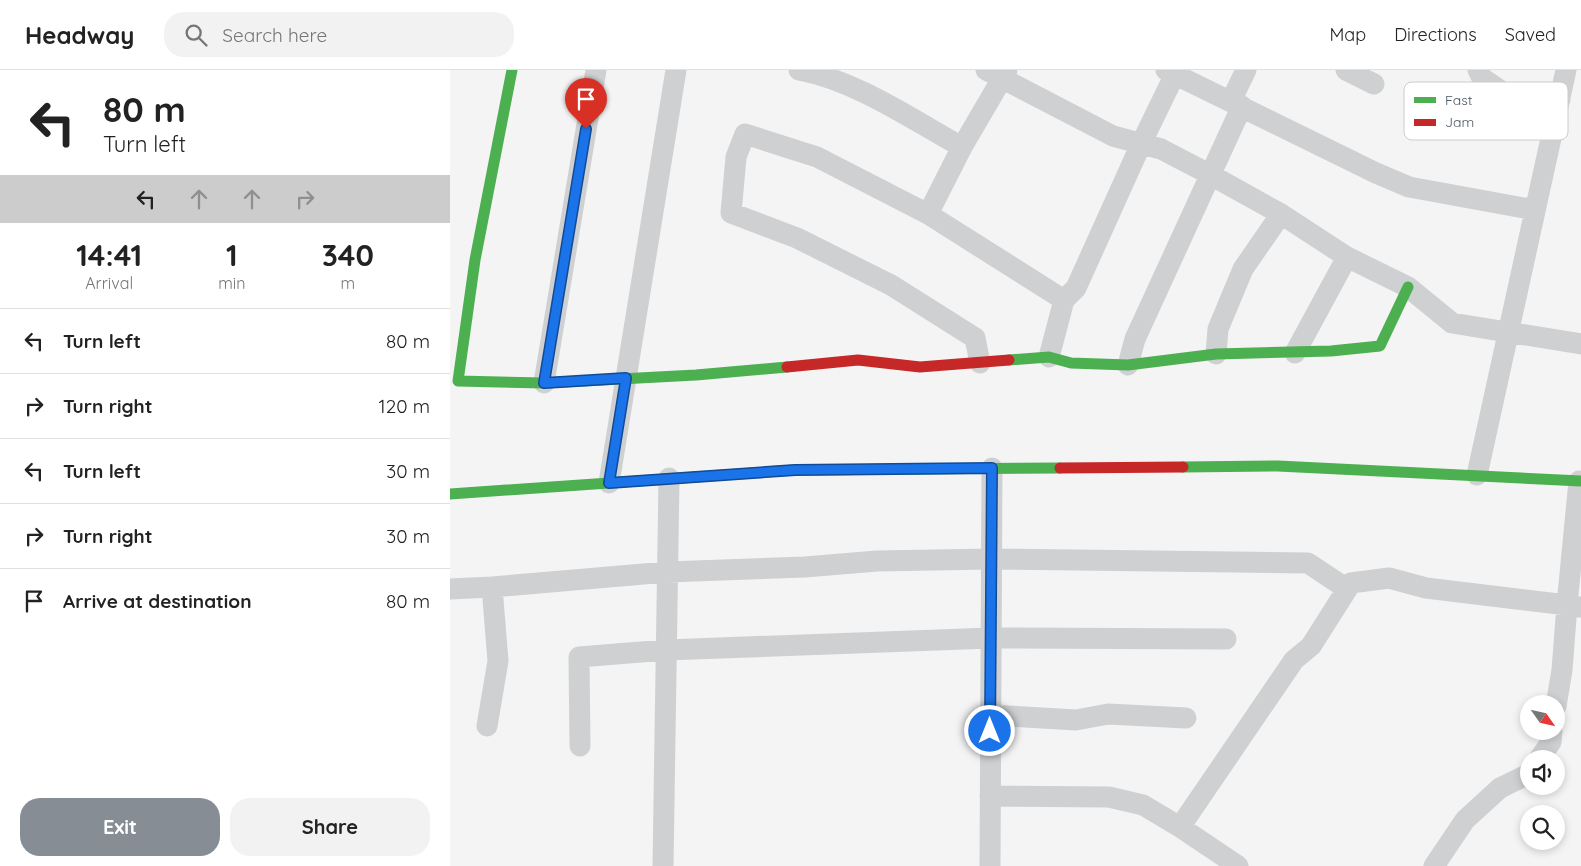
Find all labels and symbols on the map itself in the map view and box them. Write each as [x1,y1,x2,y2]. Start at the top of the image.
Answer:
pin [565,78,607,129]
legend [1404,82,1568,140]
text: Fast [1445,91,1473,109]
text: Jam [1445,113,1474,131]
north arrow [1520,695,1565,740]
position arrow [963,704,1015,756]

